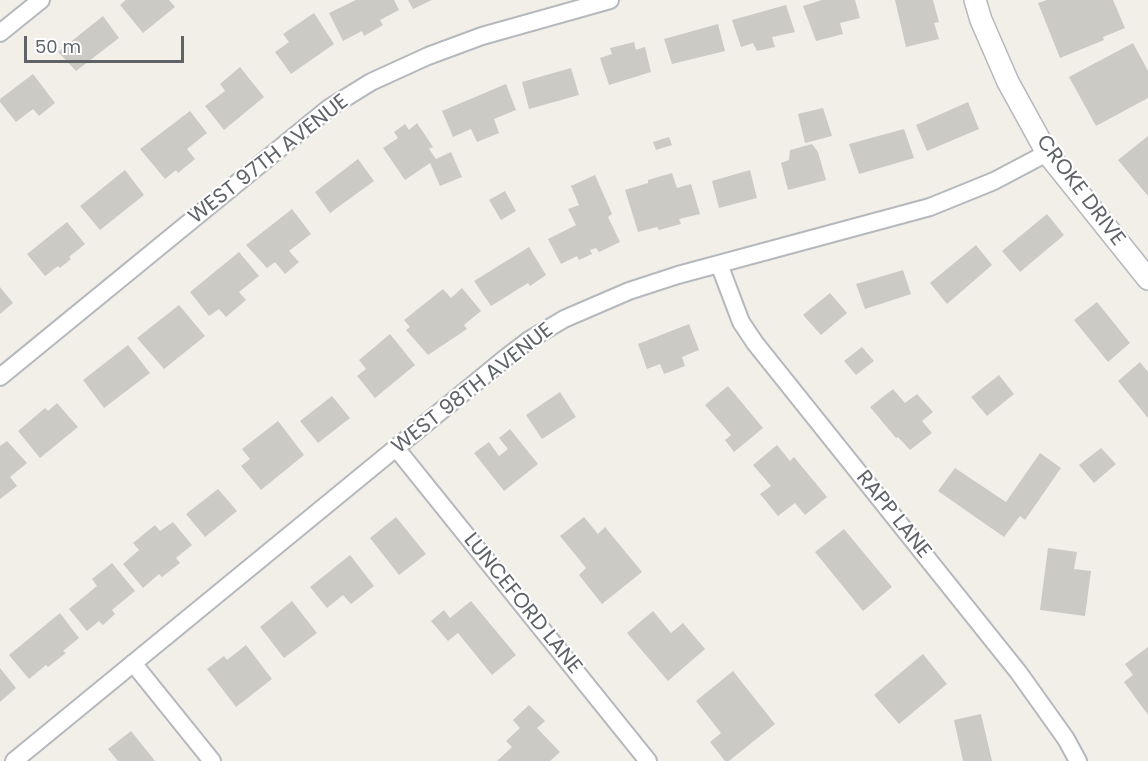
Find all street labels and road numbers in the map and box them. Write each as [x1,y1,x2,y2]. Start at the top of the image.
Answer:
street label: WEST 97TH AVENUE [184,90,354,230]
street label: CROKE DRIVE [1030,131,1130,251]
street label: WEST 98TH AVENUE [387,318,559,460]
street label: RAPP LANE [850,466,936,564]
street label: LUNCEFORD LANE [457,528,587,680]

